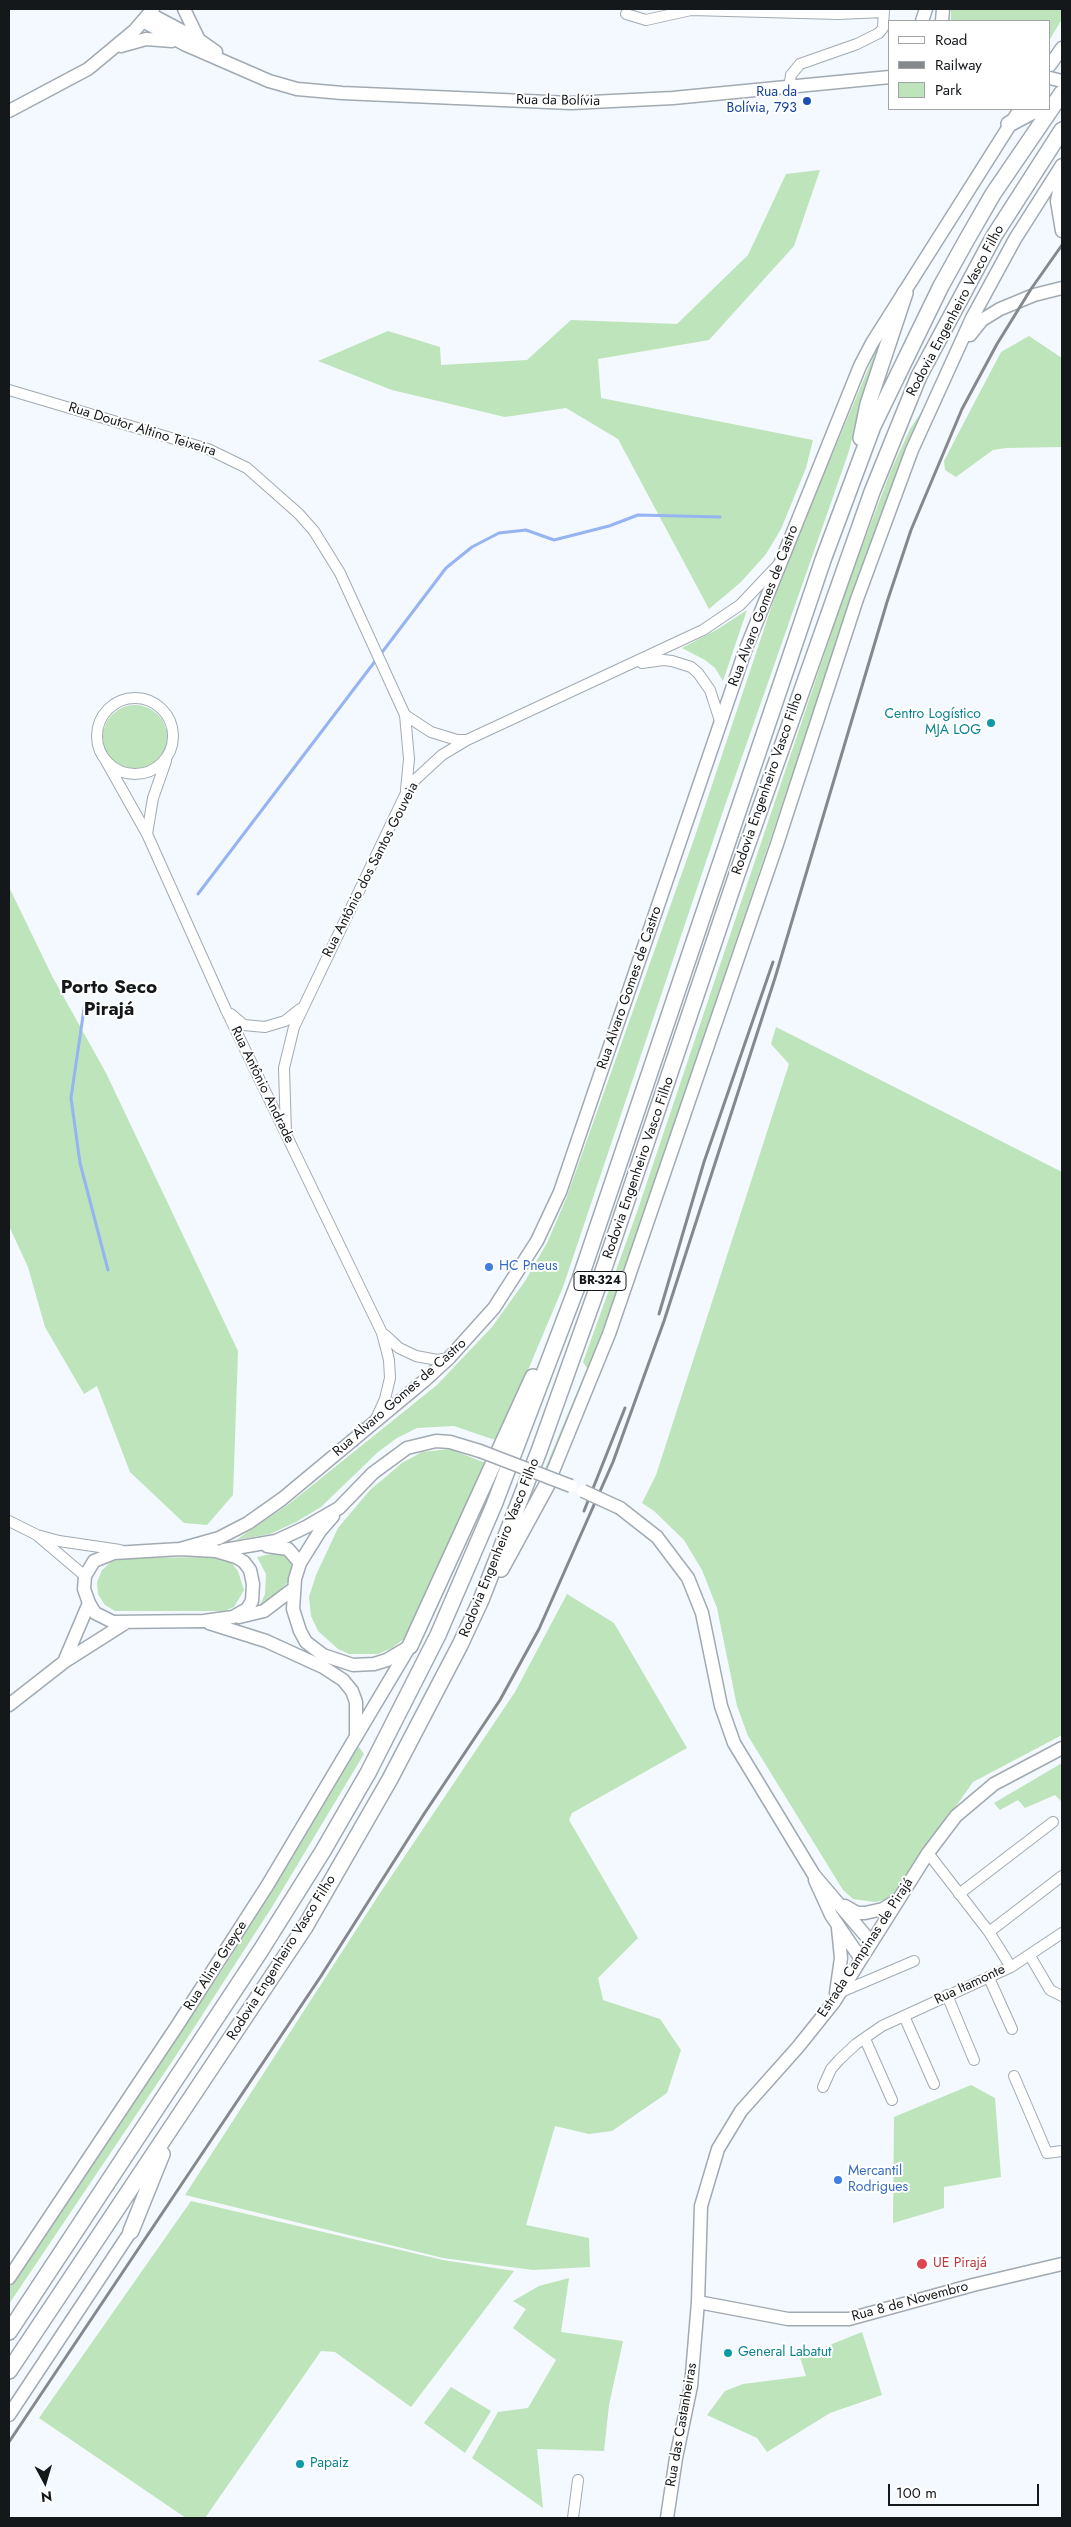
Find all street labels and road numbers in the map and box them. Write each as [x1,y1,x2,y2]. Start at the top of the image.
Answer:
street label: Rua da Bolívia [516,92,600,110]
street label: Rodovia Engenheiro Vasco Filho [904,223,1008,399]
street label: Rua Doutor Altino Teixeira [66,400,218,460]
street label: Rua Alvaro Gomes de Castro [725,523,803,689]
street label: Rodovia Engenheiro Vasco Filho [729,691,807,877]
street label: Rua Antônio dos Santos Gouveia [319,780,423,960]
street label: Rua Alvaro Gomes de Castro [594,904,666,1072]
street label: Rua Antônio Andrade [226,1024,298,1146]
street label: Rodovia Engenheiro Vasco Filho [600,1075,678,1261]
road number: BR-324 [574,1272,626,1290]
street label: Rua Alvaro Gomes de Castro [330,1335,470,1461]
street label: Rodovia Engenheiro Vasco Filho [456,1456,544,1640]
street label: Rodovia Engenheiro Vasco Filho [224,1872,340,2044]
street label: Estrada Campinas de Pirajá [815,1875,917,2021]
street label: Rua Aline Greyce [181,1918,251,2014]
street label: Rua Itamonte [932,1961,1008,2009]
street label: Rua 8 de Novembro [850,2278,970,2326]
street label: Rua das Castanheiras [663,2362,701,2488]

